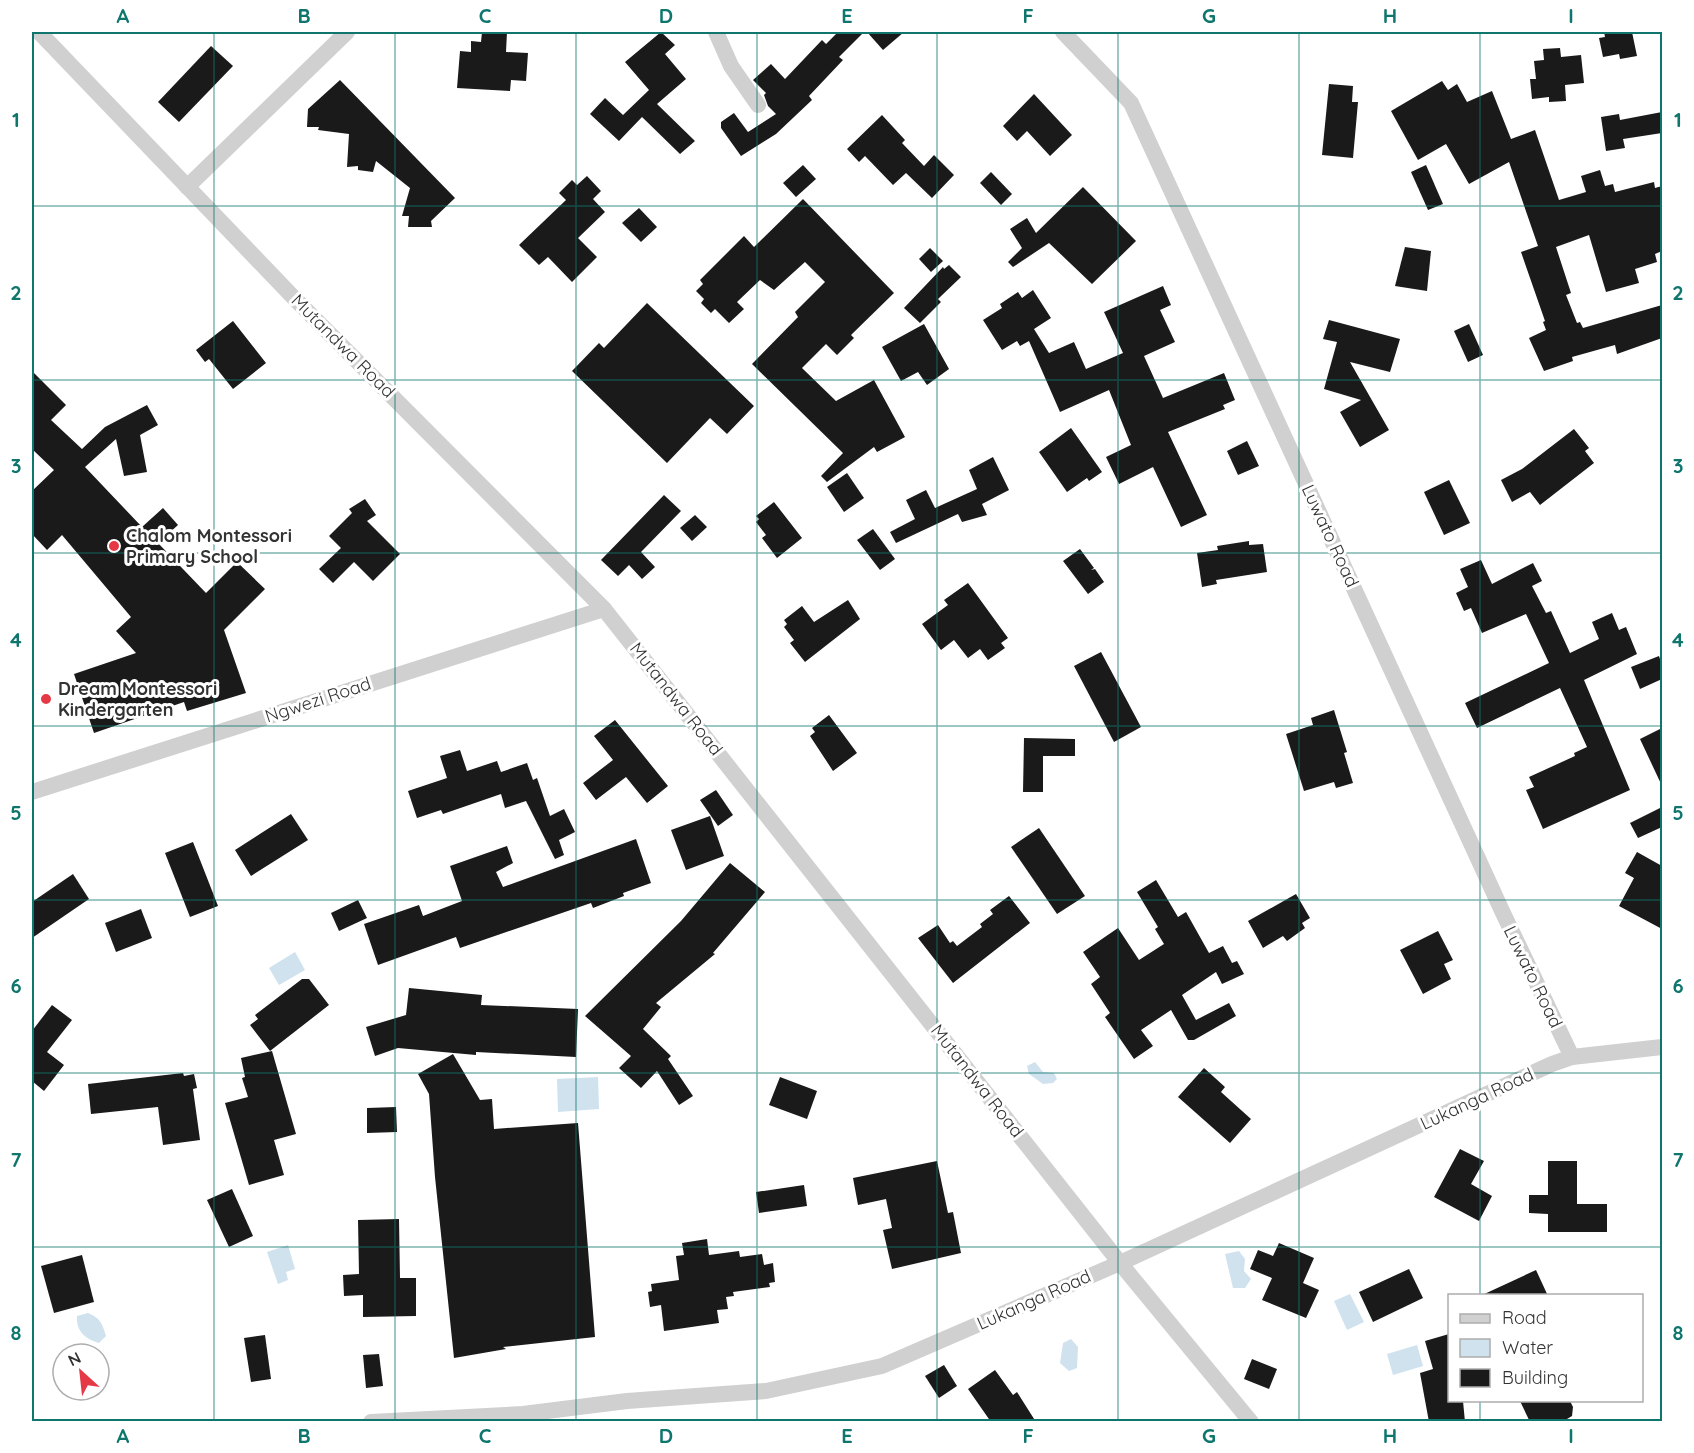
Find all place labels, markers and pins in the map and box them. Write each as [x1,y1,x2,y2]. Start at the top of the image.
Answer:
place label: Chalom Montessori Primary School [126,524,292,568]
marker: Chalom Montessori Primary School [107,539,121,553]
place label: Dream Montessori Kindergarten [58,677,217,721]
marker: Dream Montessori Kindergarten [39,692,53,706]

